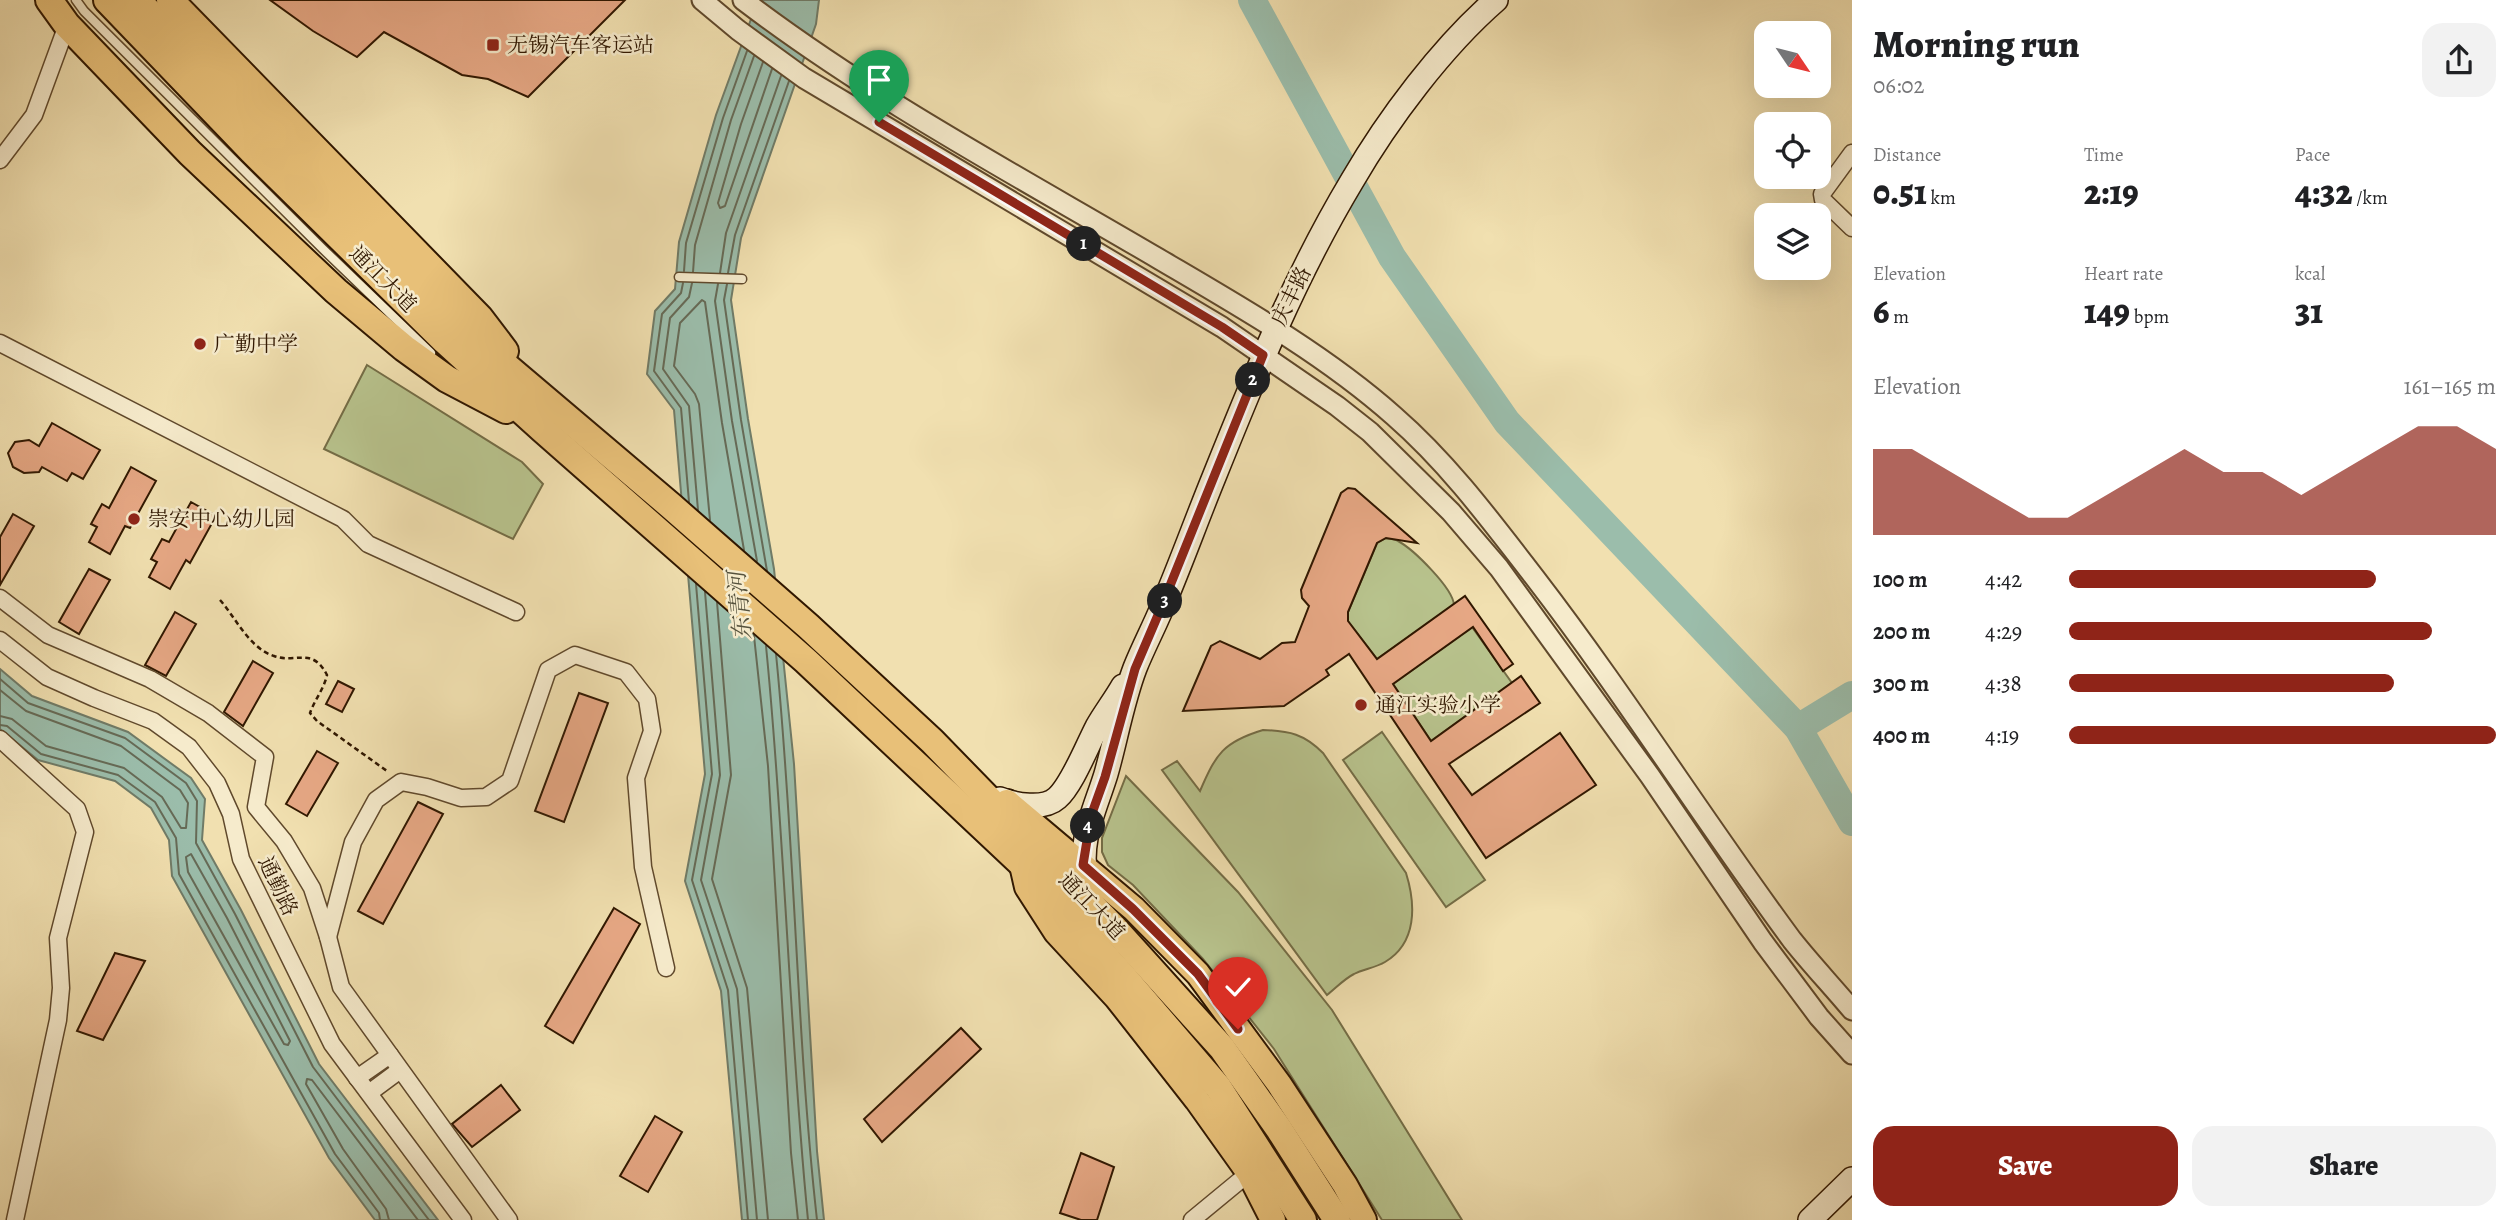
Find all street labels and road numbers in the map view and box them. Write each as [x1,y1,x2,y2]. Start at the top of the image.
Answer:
street label: 通江大道 [343,239,423,319]
street label: 庆丰路 [1265,262,1317,330]
street label: 通勤路 [252,852,304,920]
street label: 通江大道 [1053,866,1131,946]

